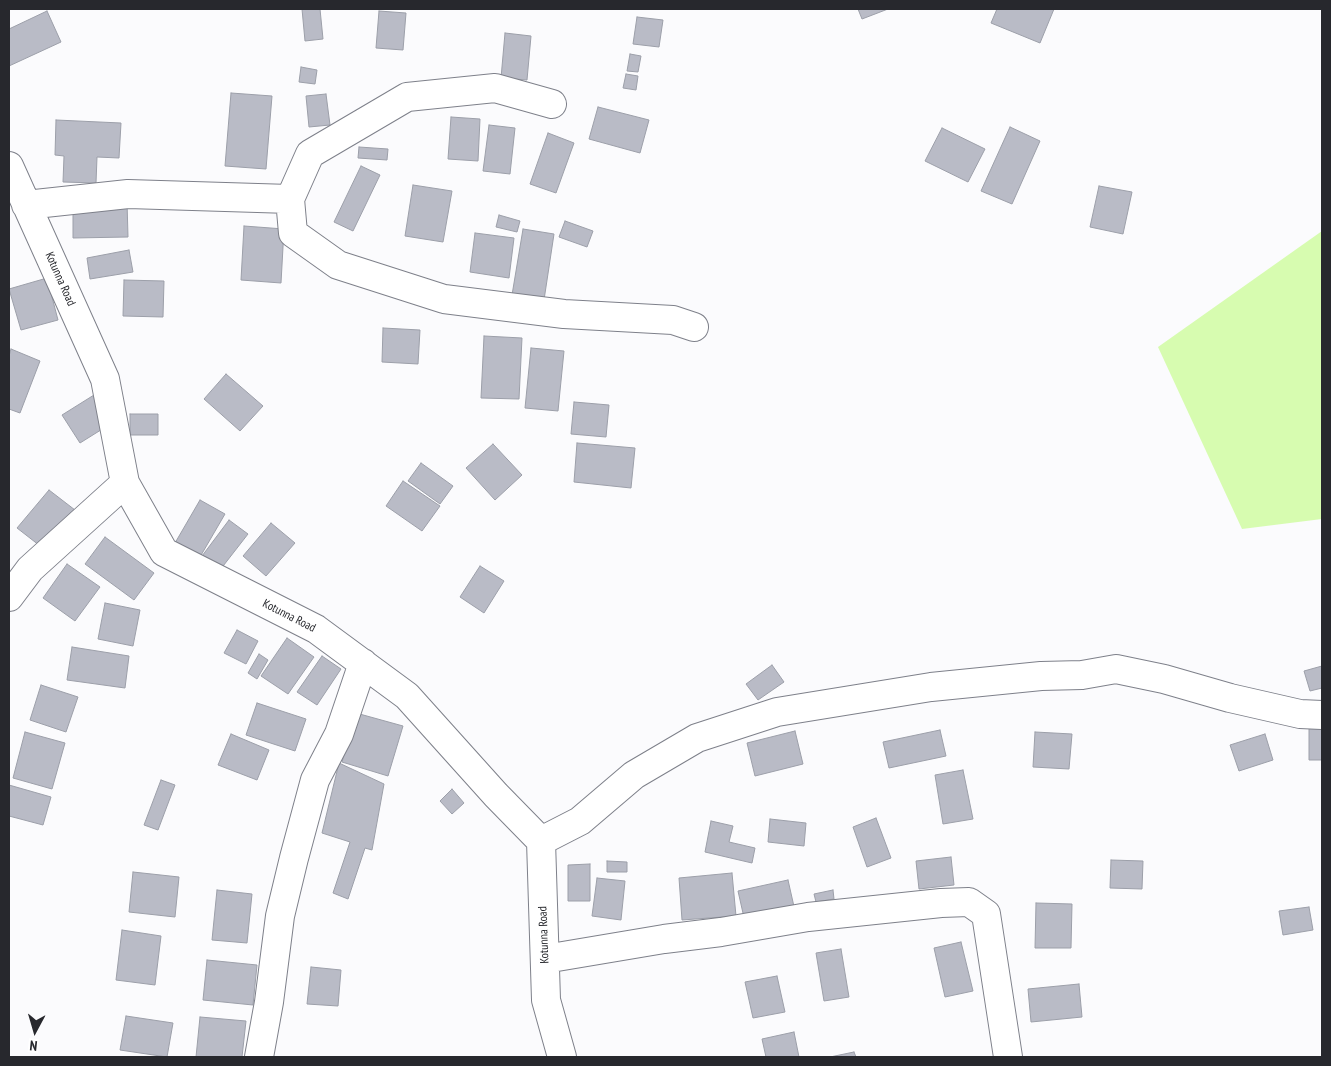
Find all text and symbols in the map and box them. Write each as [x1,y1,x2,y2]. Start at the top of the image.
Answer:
street label: Kotunna Road [42,250,78,308]
street label: Kotunna Road [260,597,318,635]
street label: Kotunna Road [536,906,552,964]
north arrow [10,1006,60,1056]
text: N [29,1037,38,1055]

